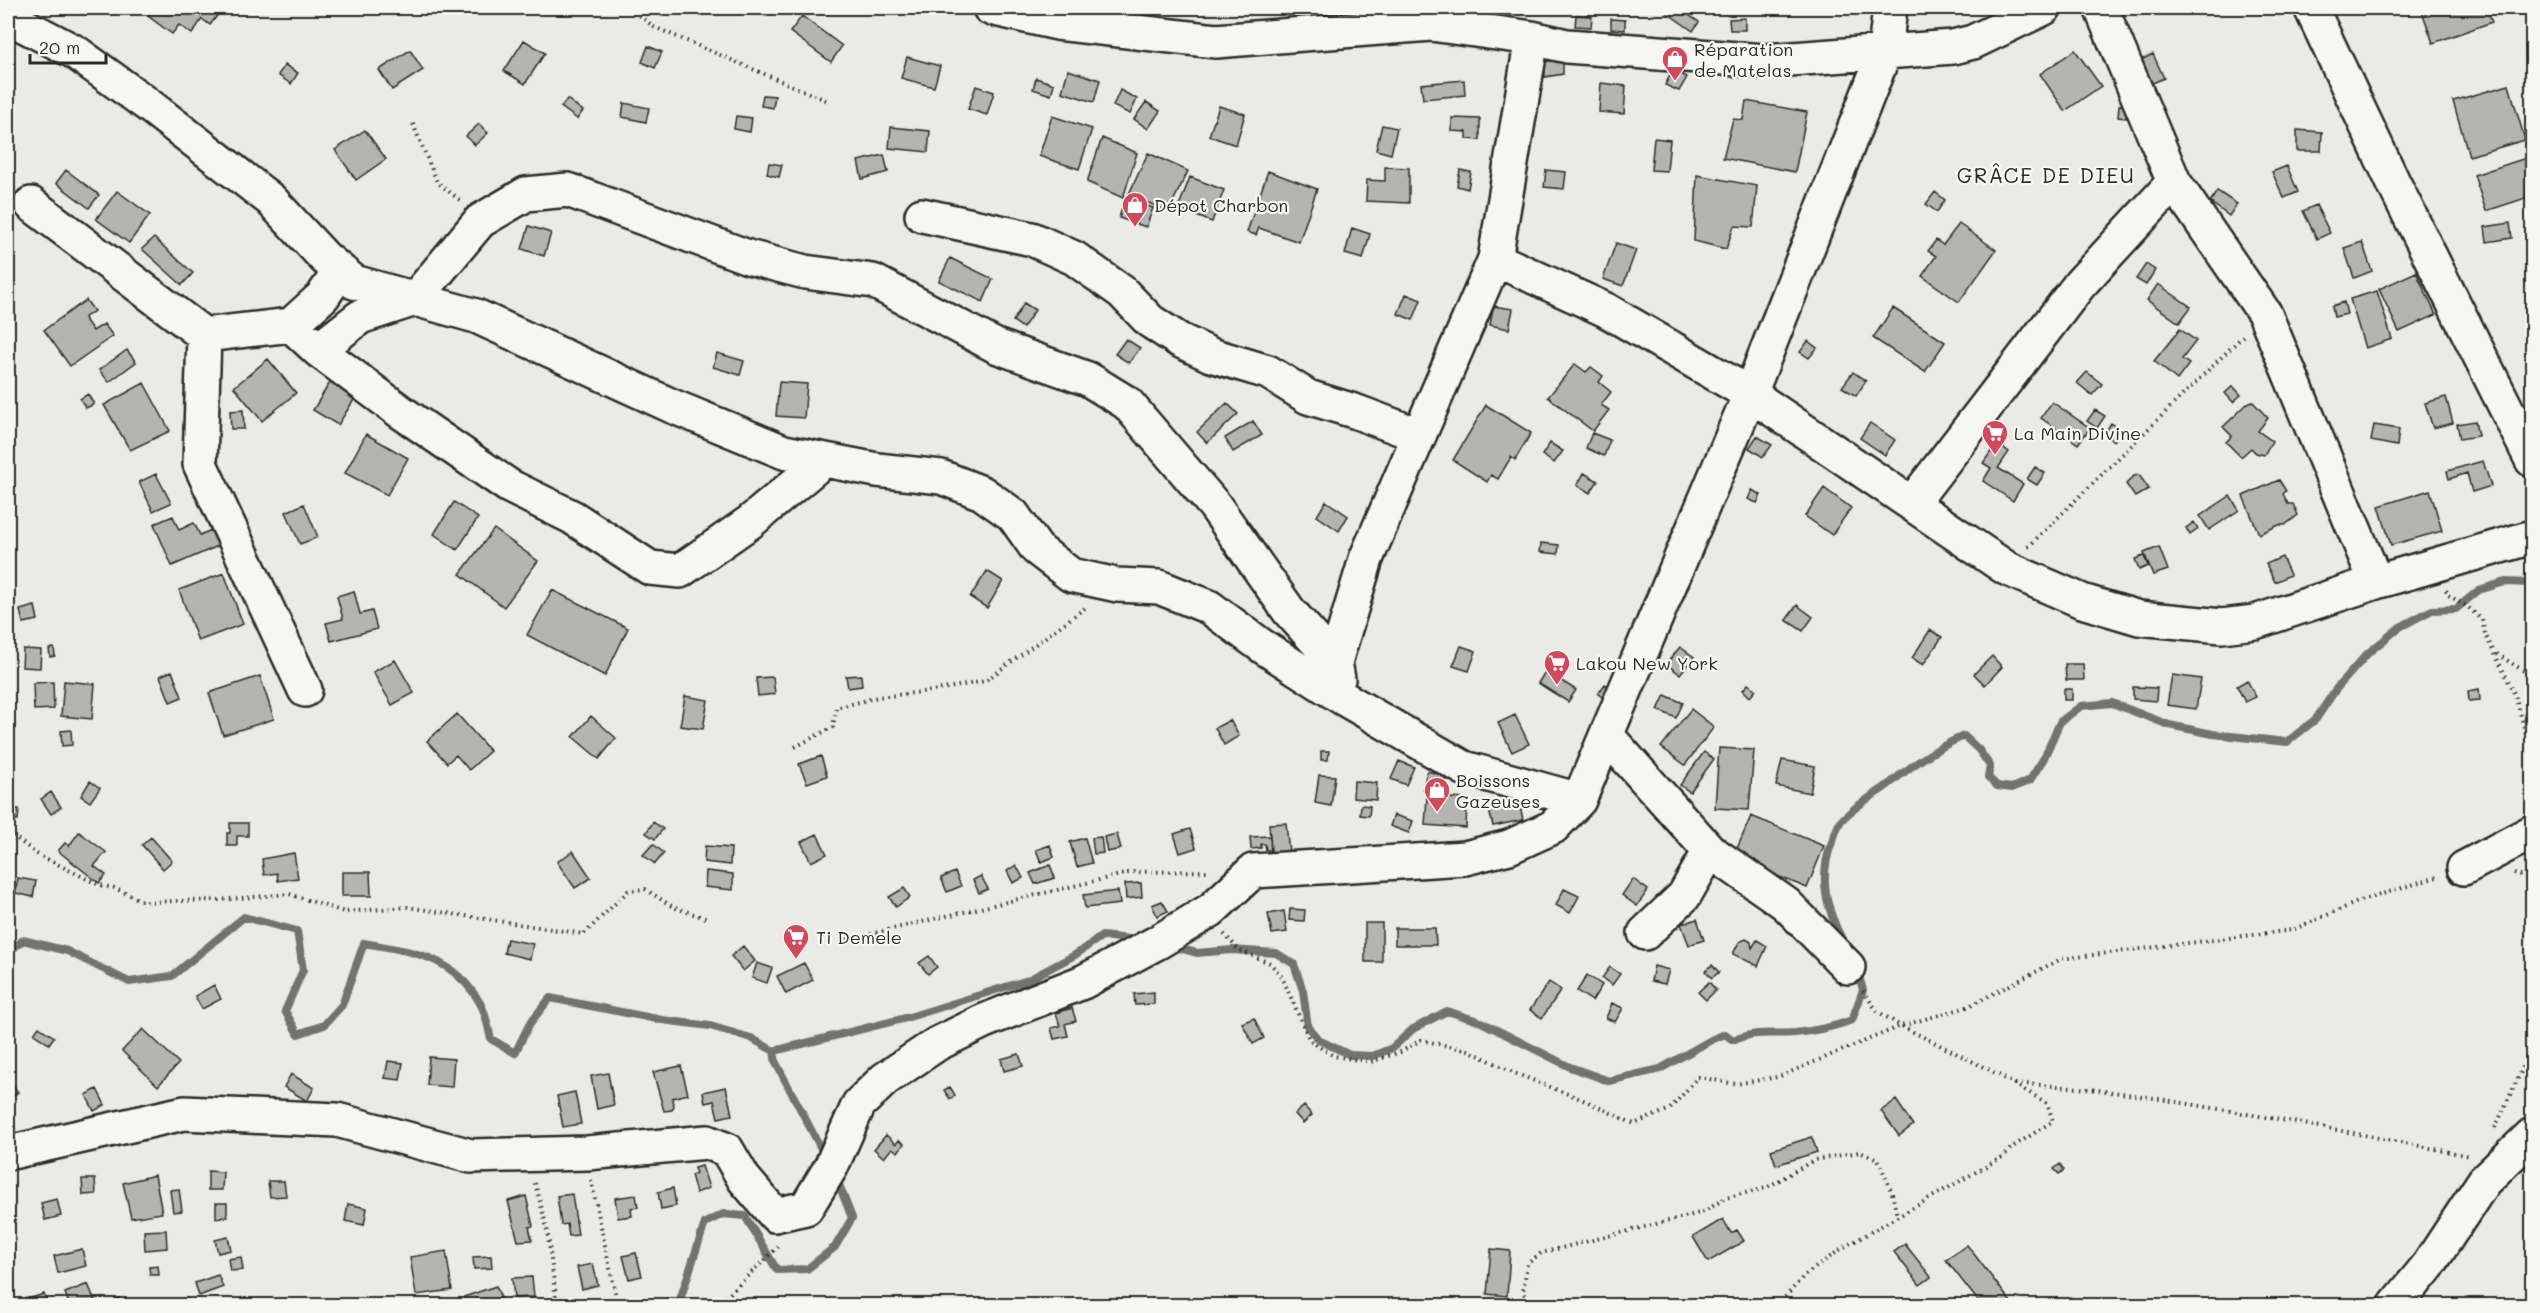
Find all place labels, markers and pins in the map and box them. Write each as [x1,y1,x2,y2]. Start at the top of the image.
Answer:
place label: Réparation de Matelas [1694,37,1793,82]
shop icon: Réparation de Matelas [1660,44,1690,82]
shop icon: Dépot Charbon [1120,190,1150,228]
place label: Dépot Charbon [1154,193,1288,217]
supermarket icon: La Main Divine [1980,418,2010,456]
place label: La Main Divine [2014,421,2141,445]
supermarket icon: Lakou New York [1542,648,1572,686]
place label: Lakou New York [1576,651,1718,675]
place label: Boissons Gazeuses [1456,768,1540,813]
shop icon: Boissons Gazeuses [1422,775,1452,813]
supermarket icon: Ti Demele [781,922,811,960]
place label: Ti Demele [816,925,902,949]

